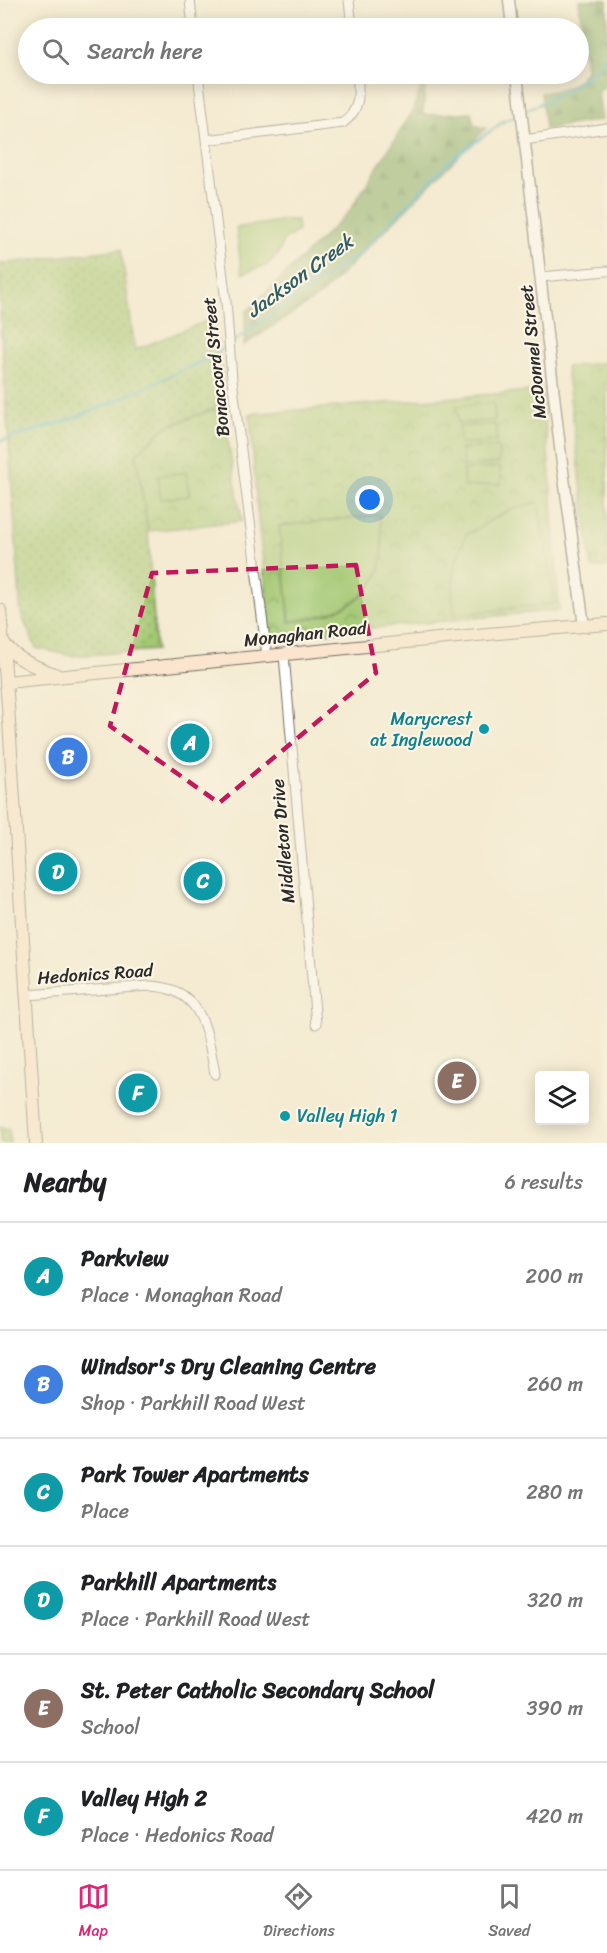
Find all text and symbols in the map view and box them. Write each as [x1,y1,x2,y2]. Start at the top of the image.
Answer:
search box [18,18,589,84]
text: Search here [87,32,203,71]
icon: search [39,35,72,68]
water label: Jackson Creek [239,224,362,327]
street label: McDonnel Street [510,283,556,421]
street label: Bonaccord Street [193,296,239,438]
your location [355,485,384,514]
street label: Monaghan Road [242,611,369,656]
place label: Marycrest at Inglewood [370,703,474,756]
pin: A [170,720,210,766]
marker: Marycrest at Inglewood [477,722,491,736]
pin: B [48,734,88,780]
street label: Middleton Drive [262,777,304,905]
pin: D [38,850,78,894]
pin: C [184,858,222,904]
street label: Hedonics Road [36,954,155,994]
pin: E [438,1058,476,1104]
pin: F [118,1070,158,1116]
map controls [535,1071,589,1125]
button: layers [535,1071,589,1125]
place label: Valley High 1 [297,1100,398,1132]
marker: Valley High 1 [278,1109,292,1123]
text: Nearby [24,1159,106,1205]
text: 6 results [504,1165,583,1200]
text: Parkview [81,1239,168,1278]
text: A [37,1259,50,1294]
text: 200 m [526,1259,583,1294]
text: Place · Monaghan Road [81,1278,282,1313]
text: Windsor's Dry Cleaning Centre [81,1347,376,1386]
text: B [37,1367,50,1402]
text: 260 m [527,1367,583,1402]
text: Shop · Parkhill Road West [81,1386,306,1421]
text: Park Tower Apartments [81,1455,309,1494]
text: C [37,1475,50,1510]
text: 280 m [526,1475,583,1510]
text: Place [81,1494,129,1529]
text: Parkhill Apartments [81,1563,276,1602]
text: D [38,1583,49,1618]
text: 320 m [527,1583,583,1618]
text: Place · Parkhill Road West [81,1602,310,1637]
text: St. Peter Catholic Secondary School [81,1671,434,1710]
text: E [38,1691,49,1726]
text: 390 m [527,1691,583,1726]
text: School [81,1710,140,1745]
text: Valley High 2 [81,1779,207,1818]
text: F [38,1799,49,1834]
text: 420 m [526,1799,583,1834]
text: Place · Hedonics Road [81,1818,274,1853]
tab: Map [77,1880,110,1945]
tab: Directions [263,1880,335,1945]
tab: Saved [488,1880,530,1945]

